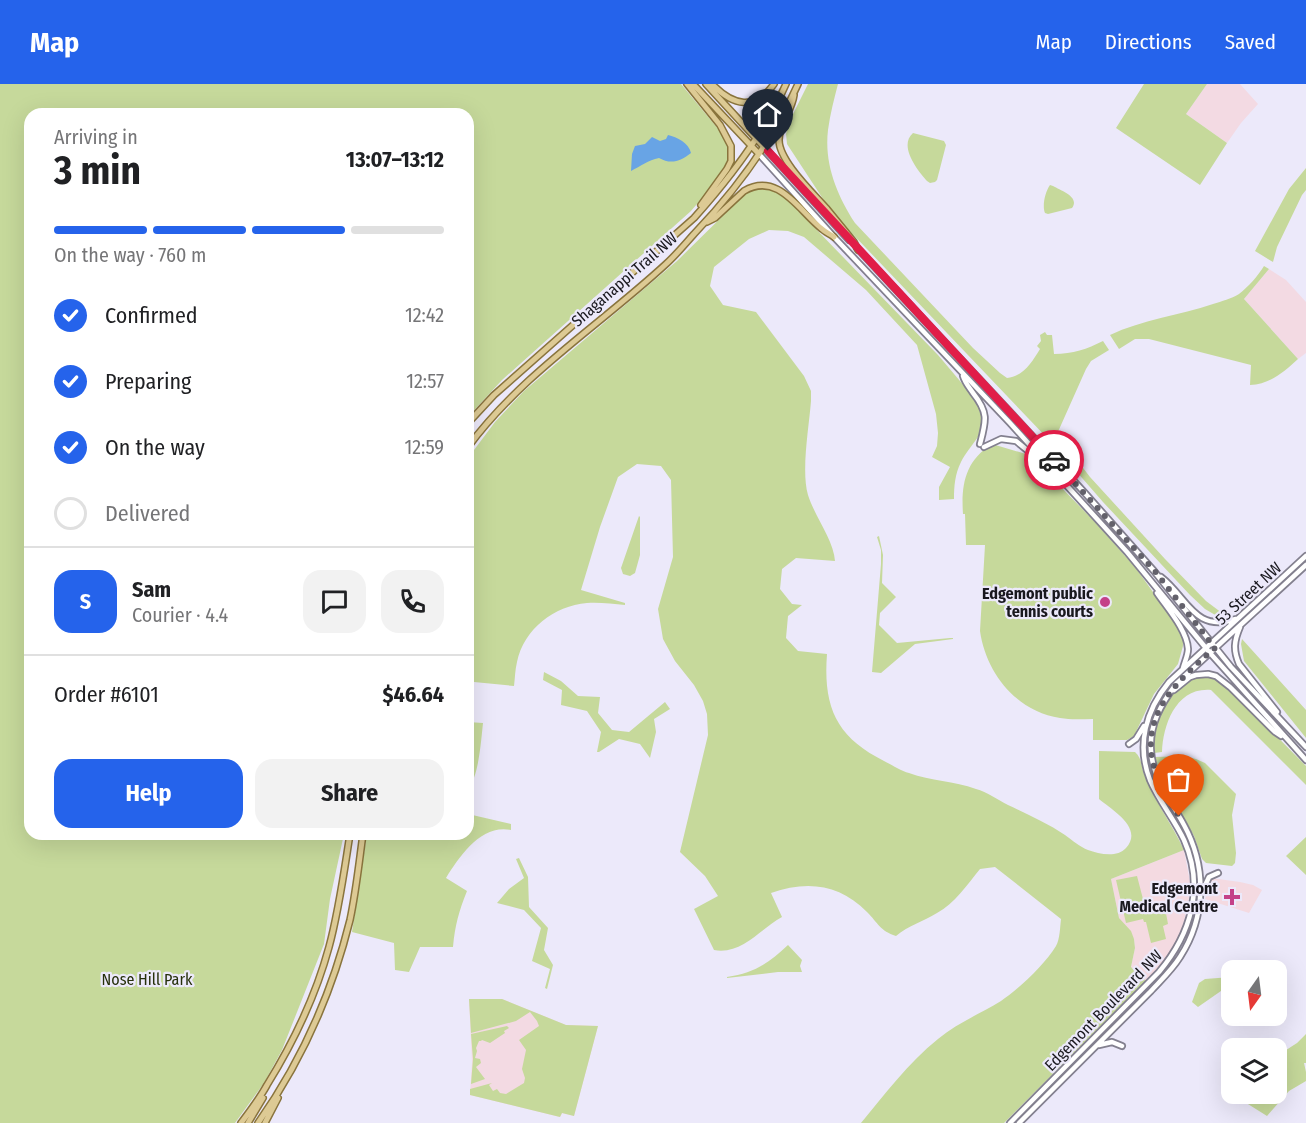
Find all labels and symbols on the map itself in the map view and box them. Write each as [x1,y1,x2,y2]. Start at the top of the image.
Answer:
pin [742,89,793,151]
street label: Shaganappi Trail NW [568,228,681,330]
courier [1024,430,1084,490]
street label: 53 Street NW [1212,558,1285,629]
place label: Edgemont public tennis courts [982,584,1093,621]
marker: Edgemont public tennis courts [1098,595,1112,609]
pin [1153,754,1204,816]
place label: Edgemont Medical Centre [1119,879,1218,916]
marker: Edgemont Medical Centre [1223,888,1241,906]
street label: Edgemont Boulevard NW [1041,946,1166,1075]
north arrow [1221,960,1287,1026]
park label: Nose Hill Park [102,970,193,989]

